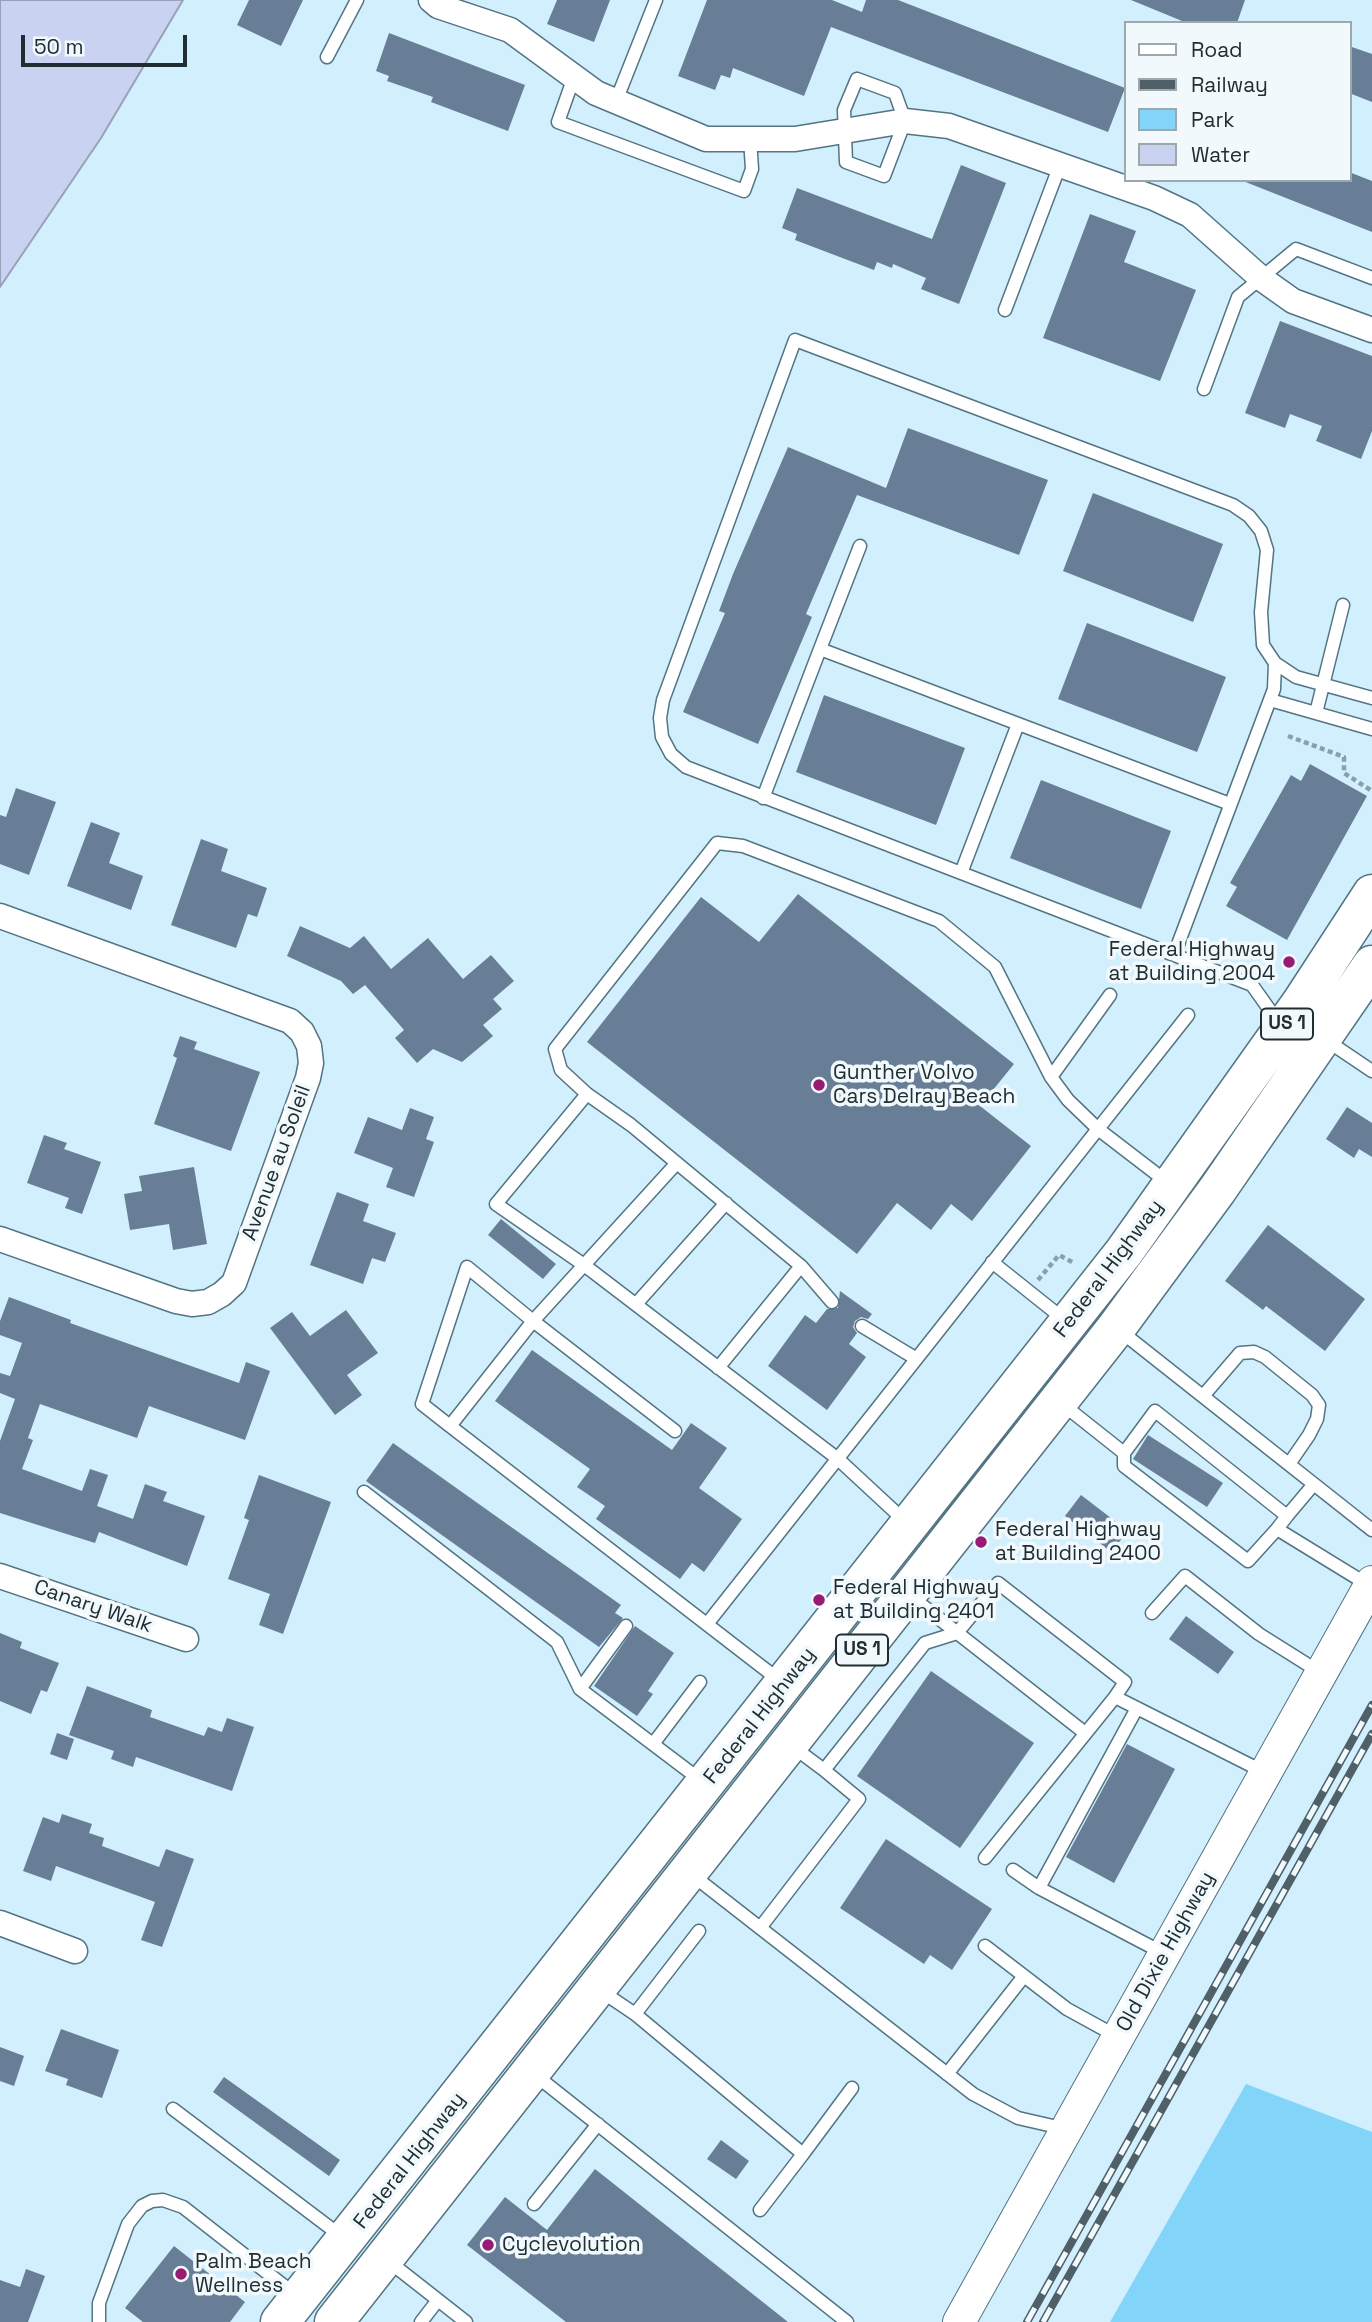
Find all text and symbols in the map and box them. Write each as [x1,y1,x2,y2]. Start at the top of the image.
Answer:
scale bar [24,21,191,65]
legend [1124,21,1351,182]
text: 50 m [34,33,84,60]
text: Road [1191,36,1243,63]
text: Railway [1191,71,1268,98]
text: Park [1191,106,1235,133]
text: Water [1191,141,1250,168]
place label: Federal Highway at Building 2004 [1108,937,1275,987]
marker: Federal Highway at Building 2004 [1281,954,1297,970]
road number: US 1 [1261,1008,1313,1040]
place label: Gunther Volvo Cars Delray Beach [833,1060,1015,1110]
marker: Gunther Volvo Cars Delray Beach [811,1077,827,1093]
street label: Avenue au Soleil [237,1082,317,1244]
street label: Federal Highway [1049,1195,1169,1343]
place label: Federal Highway at Building 2400 [995,1517,1161,1567]
marker: Federal Highway at Building 2400 [973,1534,989,1550]
street label: Canary Walk [31,1575,155,1639]
place label: Federal Highway at Building 2401 [833,1575,999,1625]
marker: Federal Highway at Building 2401 [811,1592,827,1608]
road number: US 1 [836,1634,888,1666]
street label: Federal Highway [699,1643,821,1789]
street label: Old Dixie Highway [1112,1868,1220,2036]
street label: Federal Highway [349,2088,471,2234]
place label: Cyclevolution [502,2232,641,2258]
marker: Cyclevolution [480,2237,496,2253]
place label: Palm Beach Wellness [195,2249,312,2299]
marker: Palm Beach Wellness [173,2266,189,2282]

